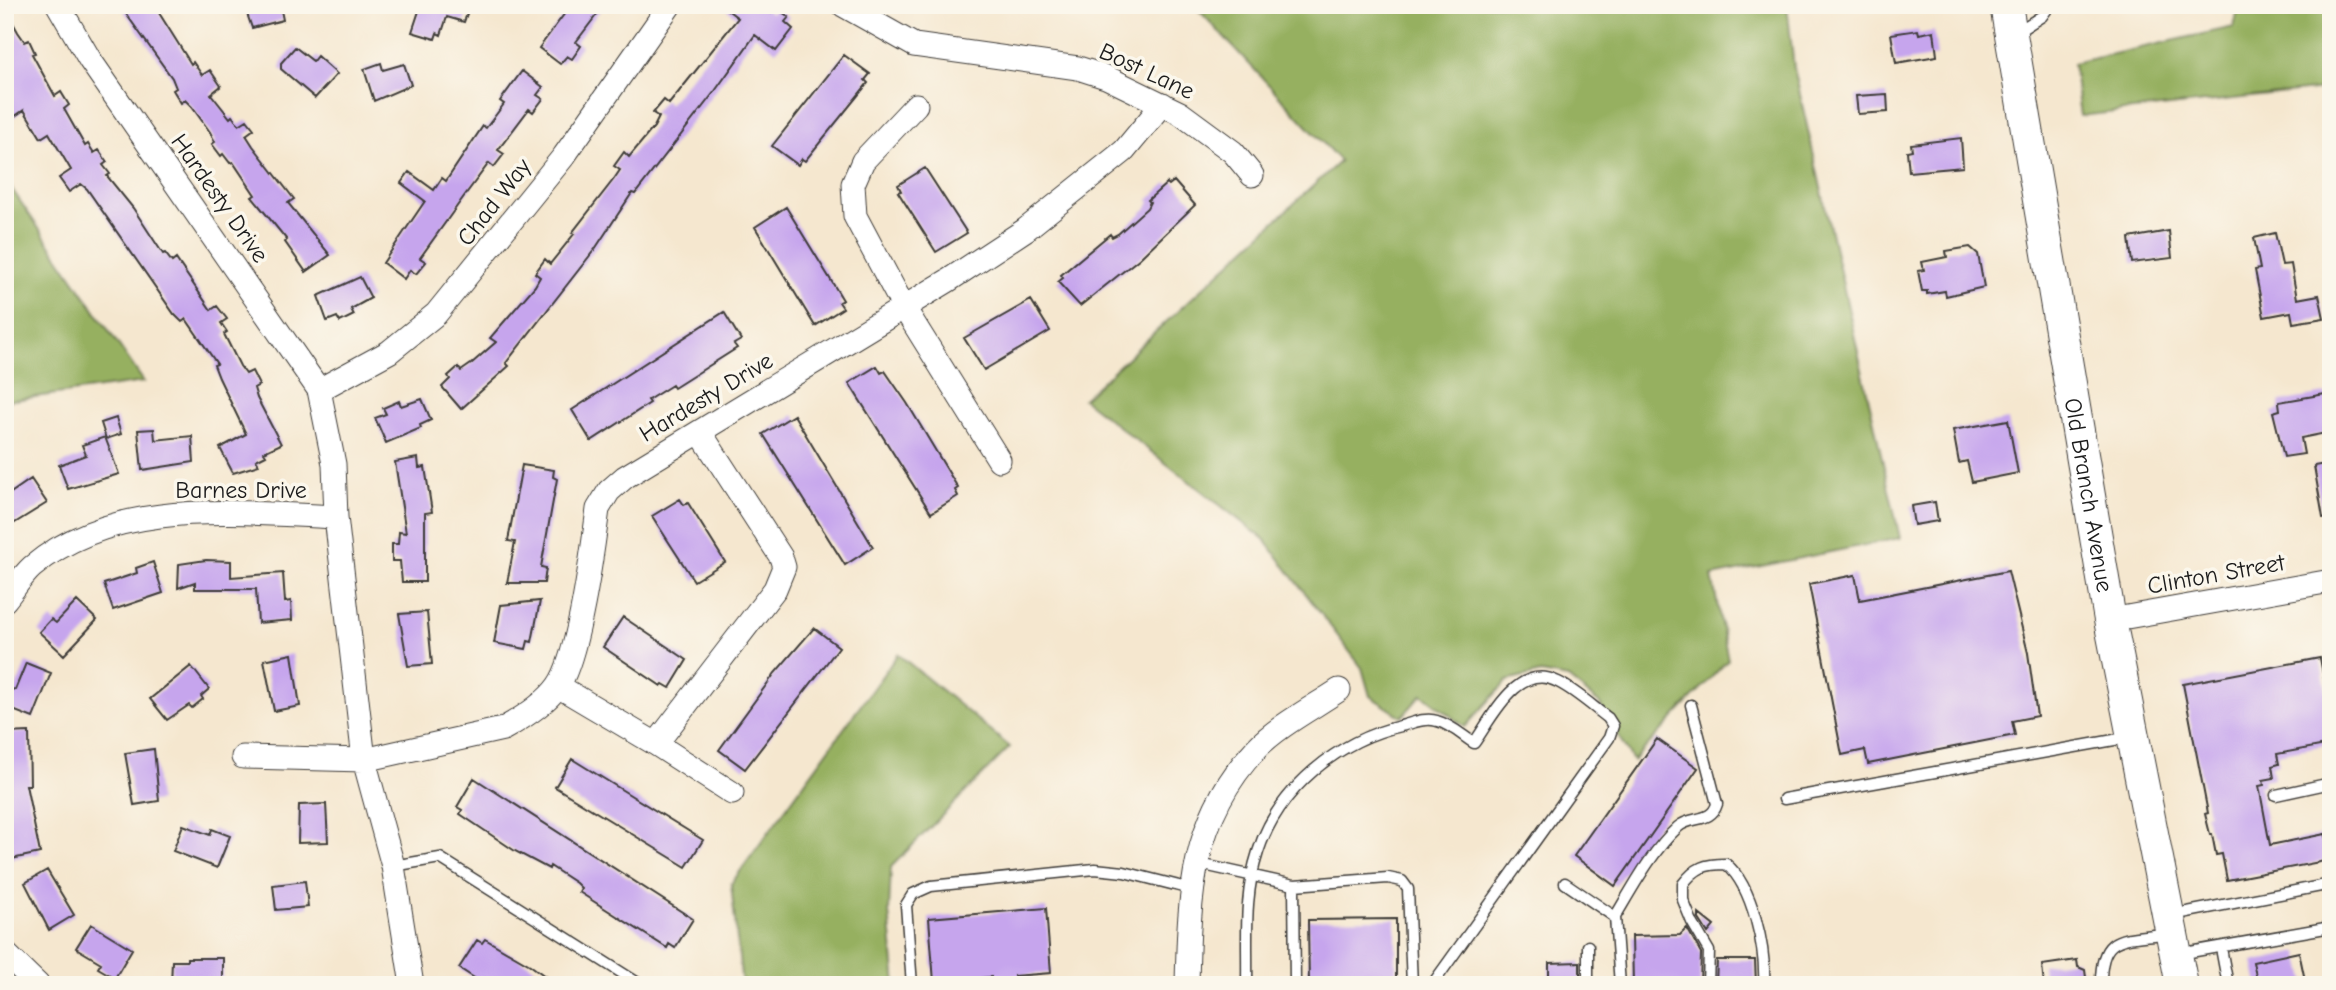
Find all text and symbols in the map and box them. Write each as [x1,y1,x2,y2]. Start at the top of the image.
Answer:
street label: Bost Lane [1095,37,1199,105]
street label: Hardesty Drive [165,128,275,268]
street label: Chad Way [451,153,537,251]
street label: Hardesty Drive [634,346,778,448]
street label: Old Branch Avenue [2059,396,2119,594]
street label: Barnes Drive [175,476,307,504]
street label: Clinton Street [2145,548,2288,600]

